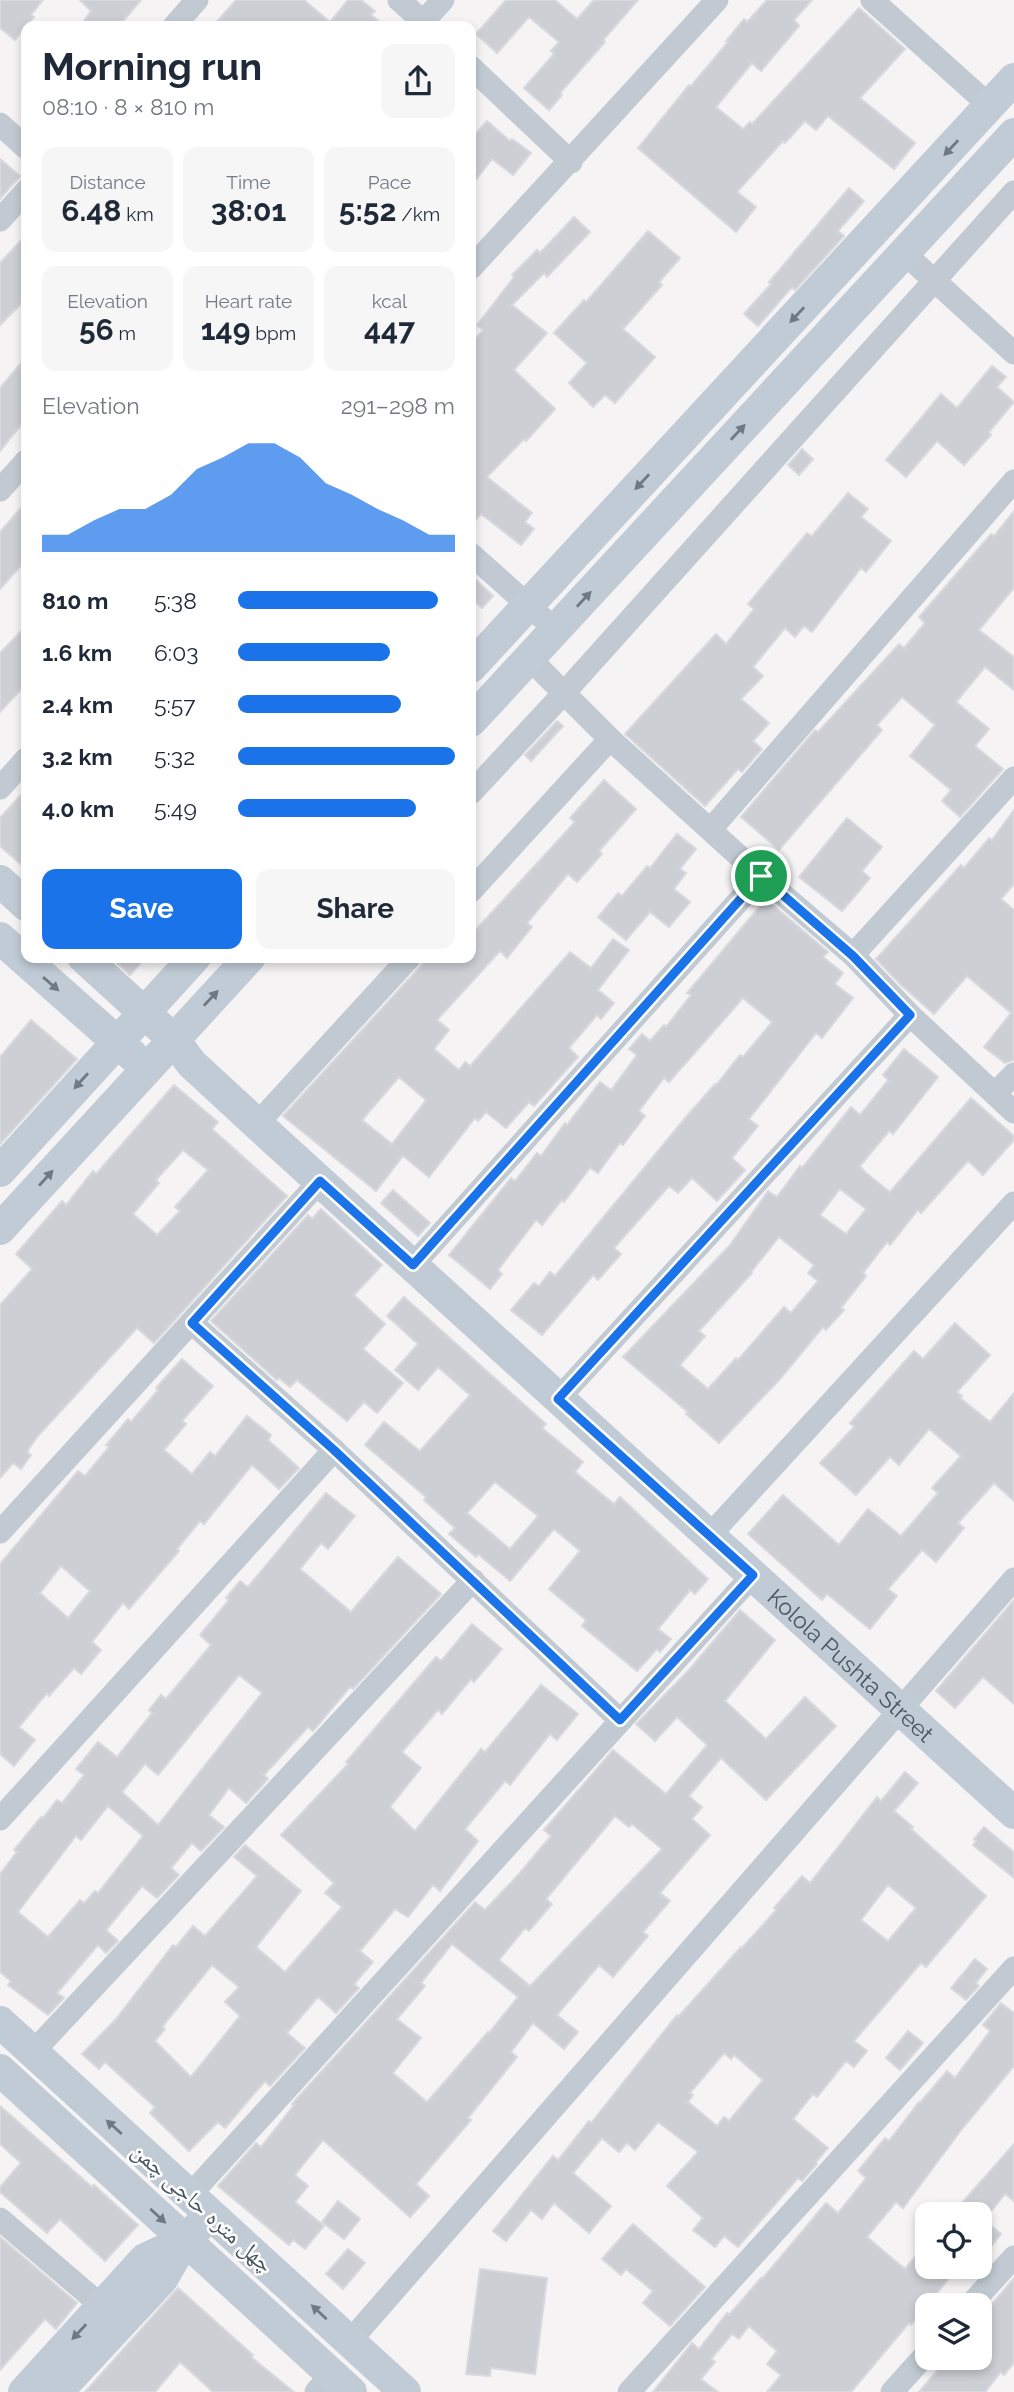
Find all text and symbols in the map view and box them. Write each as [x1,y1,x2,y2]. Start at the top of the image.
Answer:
text: Morning run [42,44,262,89]
button: share [381,44,455,118]
text: 08:10 · 8 × 810 m [42,93,214,120]
one-way arrow [944,139,960,156]
text: Distance [69,171,146,193]
text: Time [226,171,271,193]
text: Pace [368,171,411,193]
text: 6.48 [61,193,121,228]
text: 38:01 [211,193,286,228]
text: 5:52 [339,193,396,228]
text: km [121,203,154,225]
text: /km [396,203,440,225]
text: Elevation [67,290,148,312]
text: Heart rate [205,290,292,312]
text: kcal [372,290,407,312]
one-way arrow [789,306,805,324]
text: 56 [79,312,114,347]
text: 149 [201,312,250,347]
text: 447 [364,312,415,347]
text: m [114,322,136,344]
text: bpm [250,322,296,344]
text: Elevation [42,392,140,419]
text: 291–298 m [341,392,455,419]
one-way arrow [730,424,746,441]
one-way arrow [635,473,651,490]
text: 810 m [42,587,108,614]
text: 5:38 [154,587,197,614]
one-way arrow [576,590,592,608]
text: 1.6 km [42,639,112,666]
text: 6:03 [154,639,199,666]
text: 2.4 km [42,691,113,718]
text: 5:57 [154,691,196,718]
text: 3.2 km [42,743,113,770]
text: 5:32 [154,743,195,770]
text: 4.0 km [42,795,114,822]
text: 5:49 [154,795,197,822]
pin [731,846,791,906]
icon: arrive [742,857,780,895]
button: Save [42,869,242,949]
button: Share [256,869,455,949]
one-way arrow [42,975,59,991]
one-way arrow [203,990,219,1007]
one-way arrow [73,1072,89,1090]
one-way arrow [38,1169,54,1187]
street label: Kolola Pushta Street [763,1583,940,1747]
one-way arrow [106,2119,123,2135]
street label: چهل متره حاجی چمن [126,2137,279,2278]
map controls [915,2202,992,2370]
button: locate [915,2202,992,2279]
one-way arrow [149,2208,166,2224]
button: layers [915,2293,992,2370]
one-way arrow [310,2304,328,2320]
one-way arrow [72,2323,88,2340]

